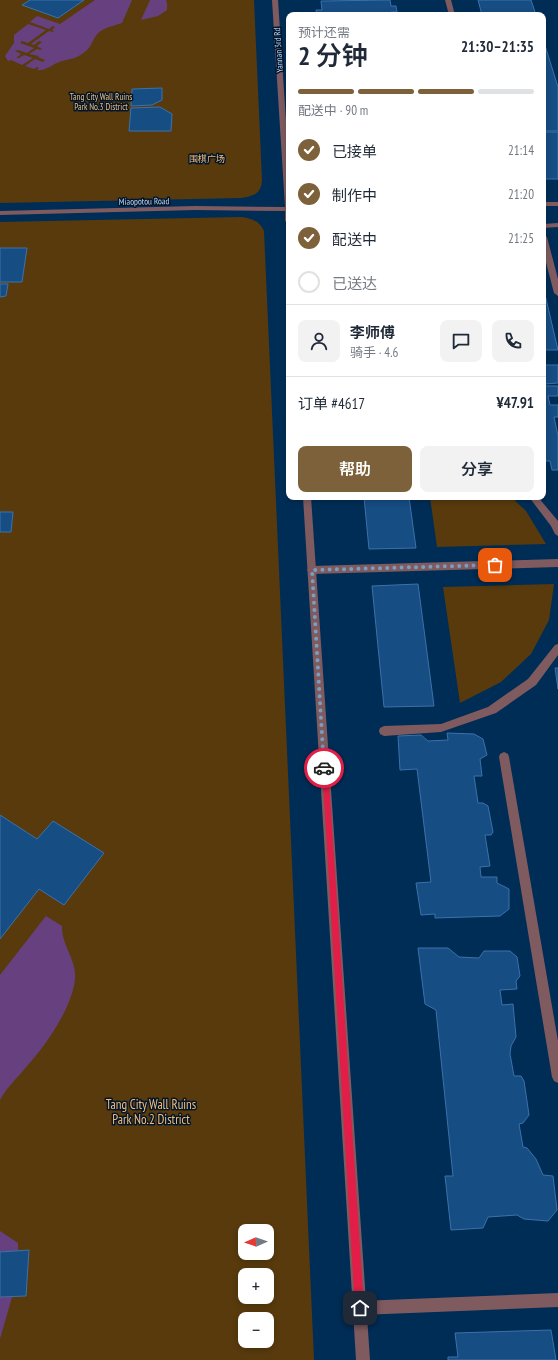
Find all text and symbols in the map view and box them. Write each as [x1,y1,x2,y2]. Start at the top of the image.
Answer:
text: 预计还需 [298,24,350,41]
street label: Yannan 3rd Rd [271,27,285,73]
text: 21:30–21:35 [461,37,534,56]
text: 2 分钟 [298,39,368,72]
park label: Tang City Wall Ruins Park No.3 District [70,91,132,112]
text: 配送中 · 90 m [298,102,368,119]
icon: check [298,139,320,161]
text: 已接单 [332,142,377,161]
text: 21:14 [508,142,534,159]
park label: 围棋广场 [189,153,225,164]
icon: check [298,183,320,205]
text: 制作中 [332,186,377,205]
text: 21:20 [508,186,534,203]
street label: Miaopotou Road [119,195,169,207]
icon: check [298,227,320,249]
text: 配送中 [332,230,377,249]
text: 21:25 [508,230,534,247]
text: 已送达 [332,274,377,293]
button: person [298,320,340,362]
button: chat [440,320,482,362]
button: phone [492,320,534,362]
text: 李师傅 [350,323,395,342]
text: 骑手 · 4.6 [350,344,398,361]
text: ¥47.91 [496,393,534,412]
text: 订单 #4617 [298,394,365,413]
button: 帮助 [298,446,412,492]
button: 分享 [420,446,534,492]
pin [478,548,512,582]
icon: bag [484,554,506,576]
courier [304,748,344,788]
icon: car [313,757,335,779]
park label: Tang City Wall Ruins Park No.2 District [106,1096,196,1128]
north arrow [238,1224,274,1260]
map controls [238,1224,274,1348]
button: + [238,1268,274,1304]
pin [343,1291,377,1325]
icon: home [349,1297,371,1319]
button: − [238,1312,274,1348]

